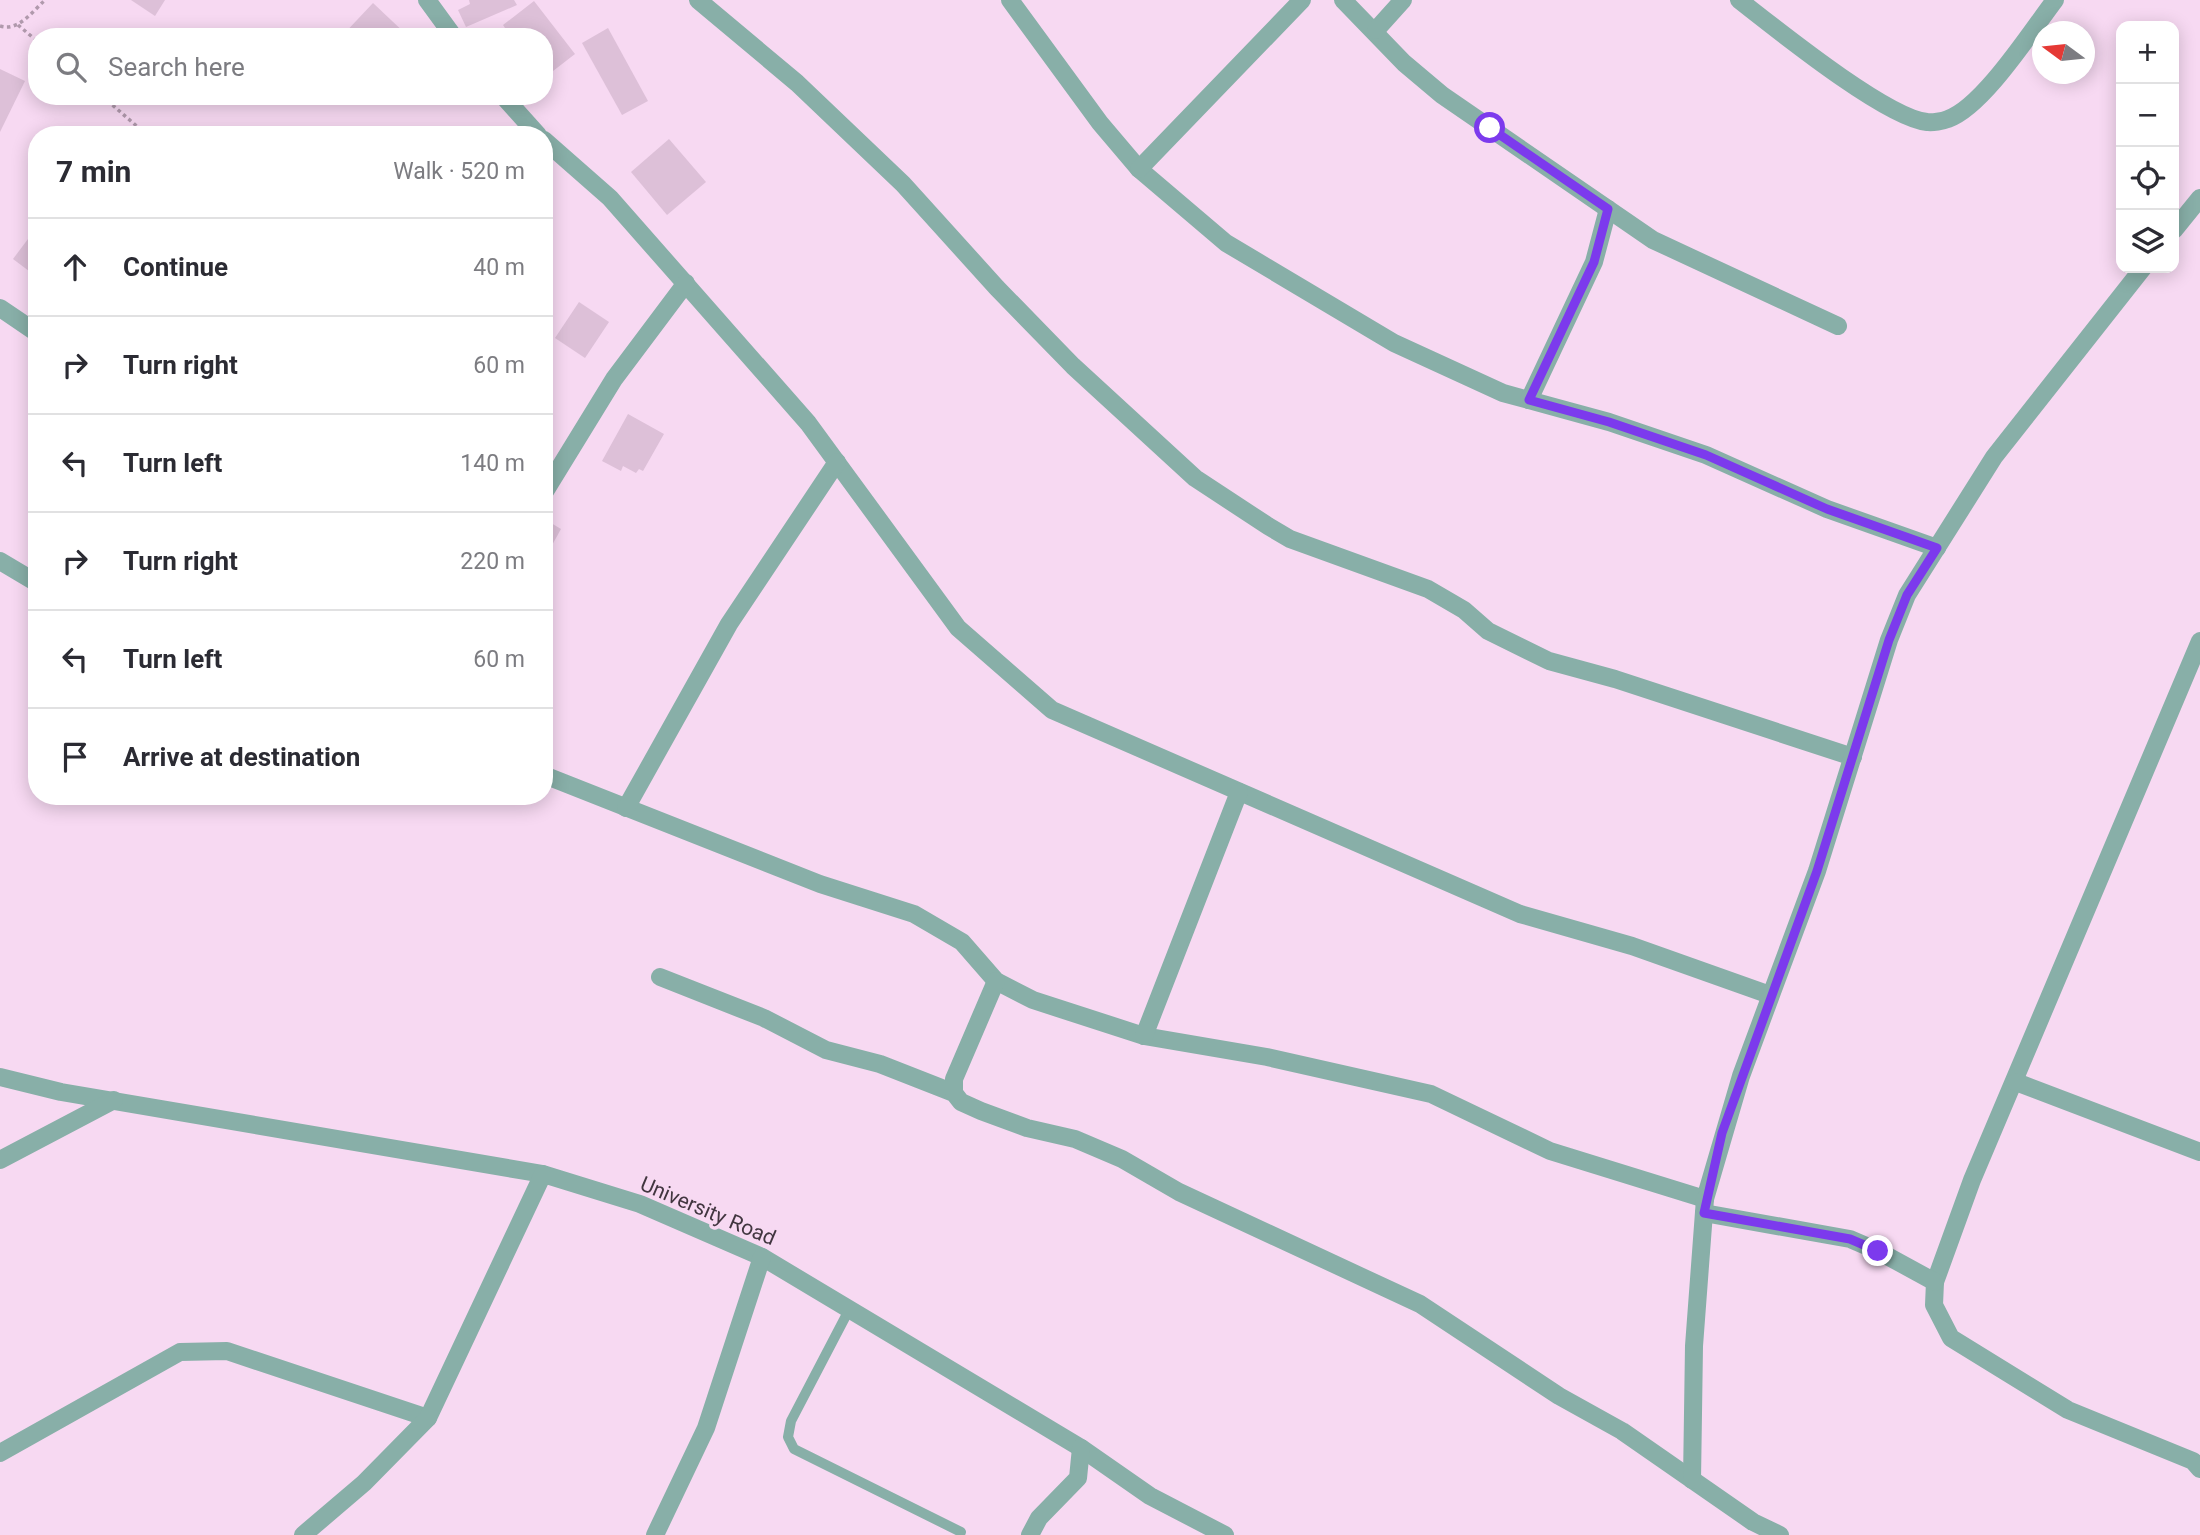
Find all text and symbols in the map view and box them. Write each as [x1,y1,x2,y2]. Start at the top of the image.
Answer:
north arrow [2032,21,2095,84]
map controls [2116,21,2179,273]
button: + [2116,21,2179,84]
search box [28,28,553,105]
icon: search [52,48,90,86]
text: Search here [108,52,245,82]
button: − [2116,84,2179,147]
route start [1474,112,1505,143]
button: locate [2116,147,2179,210]
text: 7 min [56,154,131,189]
text: Walk · 520 m [393,158,525,185]
button: layers [2116,210,2179,273]
icon: ahead [56,248,94,286]
text: Continue [123,252,228,282]
text: 40 m [473,254,525,281]
icon: right [56,346,94,384]
text: Turn right [123,350,238,380]
text: 60 m [473,352,525,379]
icon: left [56,444,94,482]
text: Turn left [123,448,222,478]
text: 140 m [460,450,525,477]
icon: right [56,542,94,580]
text: Turn right [123,546,238,576]
text: 220 m [460,548,525,575]
icon: left [56,640,94,678]
text: Turn left [123,644,222,674]
text: 60 m [473,646,525,673]
icon: arrive [56,738,94,776]
text: Arrive at destination [123,742,360,772]
street label: University Road [637,1172,779,1250]
route end [1862,1235,1893,1266]

